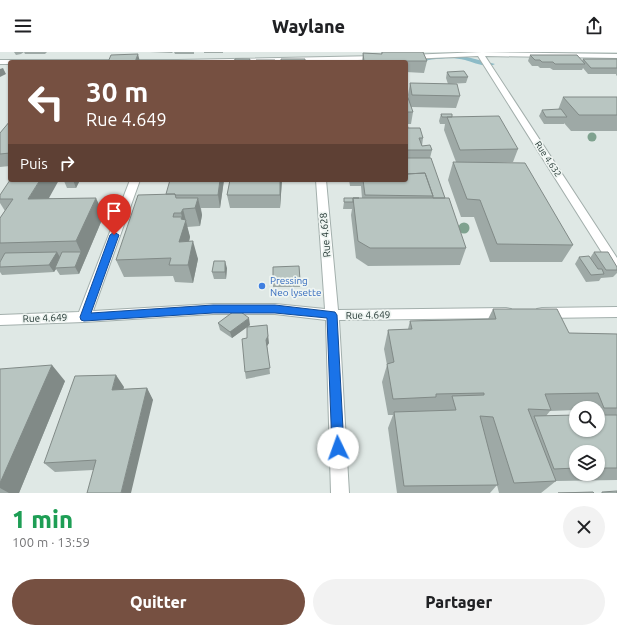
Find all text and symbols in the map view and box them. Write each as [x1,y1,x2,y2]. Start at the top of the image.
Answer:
icon: menu [12,15,34,37]
icon: share [583,15,605,37]
text: Waylane [272,16,345,36]
icon: left [20,76,72,128]
text: 30 m [86,76,148,107]
text: Rue 4.649 [86,109,167,129]
street label: Rue 4.632 [533,139,563,179]
icon: right [56,152,78,174]
text: Puis [20,155,48,172]
pin [97,194,131,235]
icon: arrive [103,200,125,222]
street label: Rue 4.628 [318,212,332,258]
place label: Pressing Neo lysette [270,275,321,298]
marker: Pressing Neo lysette [257,281,267,291]
street label: Rue 4.649 [346,309,390,321]
street label: Rue 4.649 [22,312,68,324]
map controls [569,401,605,481]
button: search [569,401,605,437]
position arrow [317,427,359,469]
button: layers [569,445,605,481]
text: 1 min [12,506,73,533]
button: close [563,506,605,548]
text: 100 m · 13:59 [12,535,90,549]
button: Quitter [12,579,305,625]
button: Partager [313,579,605,625]

